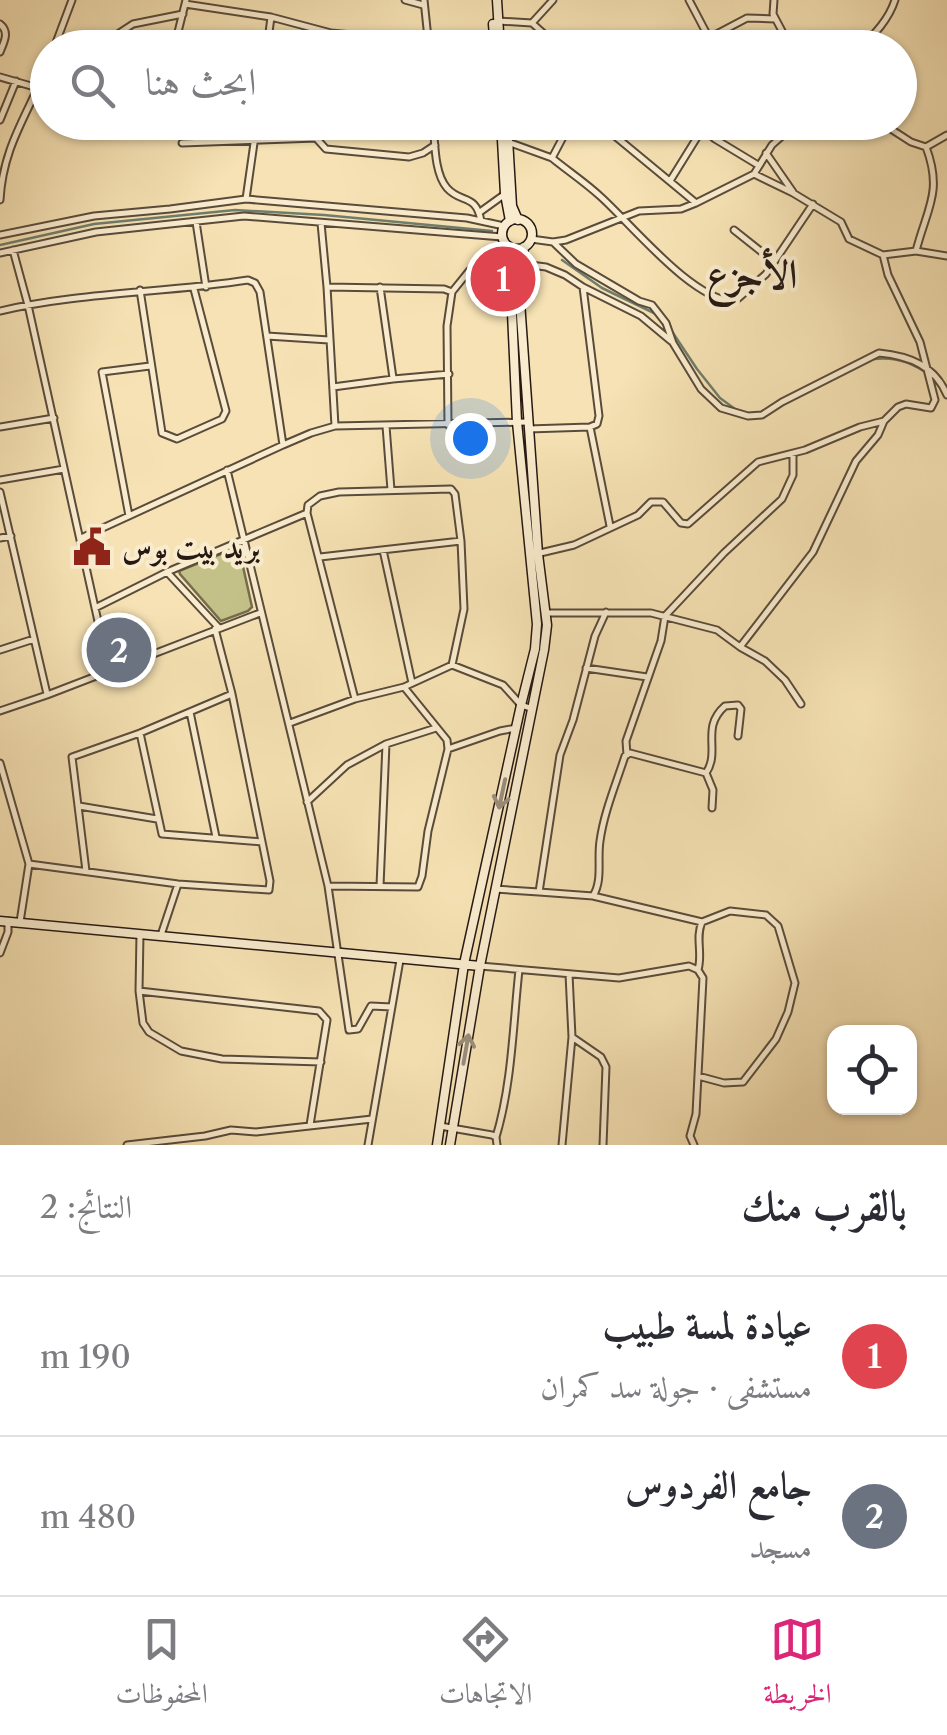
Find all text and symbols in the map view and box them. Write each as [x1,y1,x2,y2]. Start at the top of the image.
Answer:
search box [30,30,917,140]
icon: search [65,58,120,113]
text: ابحث هنا [145,58,256,105]
pin: 1 [470,242,536,316]
district label: الأجزع [706,247,798,307]
your location [445,413,496,464]
public building icon: بريد بيت بوس [71,526,113,568]
place label: بريد بيت بوس [122,529,261,567]
pin: 2 [86,612,152,688]
one-way arrow [491,777,510,809]
map controls [827,1025,917,1115]
button: locate [827,1025,917,1115]
one-way arrow [457,1033,476,1066]
text: بالقرب منك [741,1179,907,1231]
text: النتائج: 2 [40,1187,132,1226]
text: عيادة لمسة طبيب [603,1301,812,1348]
text: 190 m [40,1337,131,1376]
text: 1 [867,1337,882,1376]
text: مستشفى · جولة سد كمران [540,1367,812,1406]
text: جامع الفردوس [625,1461,812,1508]
text: 480 m [40,1497,136,1536]
text: 2 [865,1497,884,1536]
text: مسجد [749,1527,812,1566]
tab: المحفوظات [116,1612,208,1721]
tab: الاتجاهات [439,1612,532,1721]
tab: الخريطة [763,1612,831,1721]

